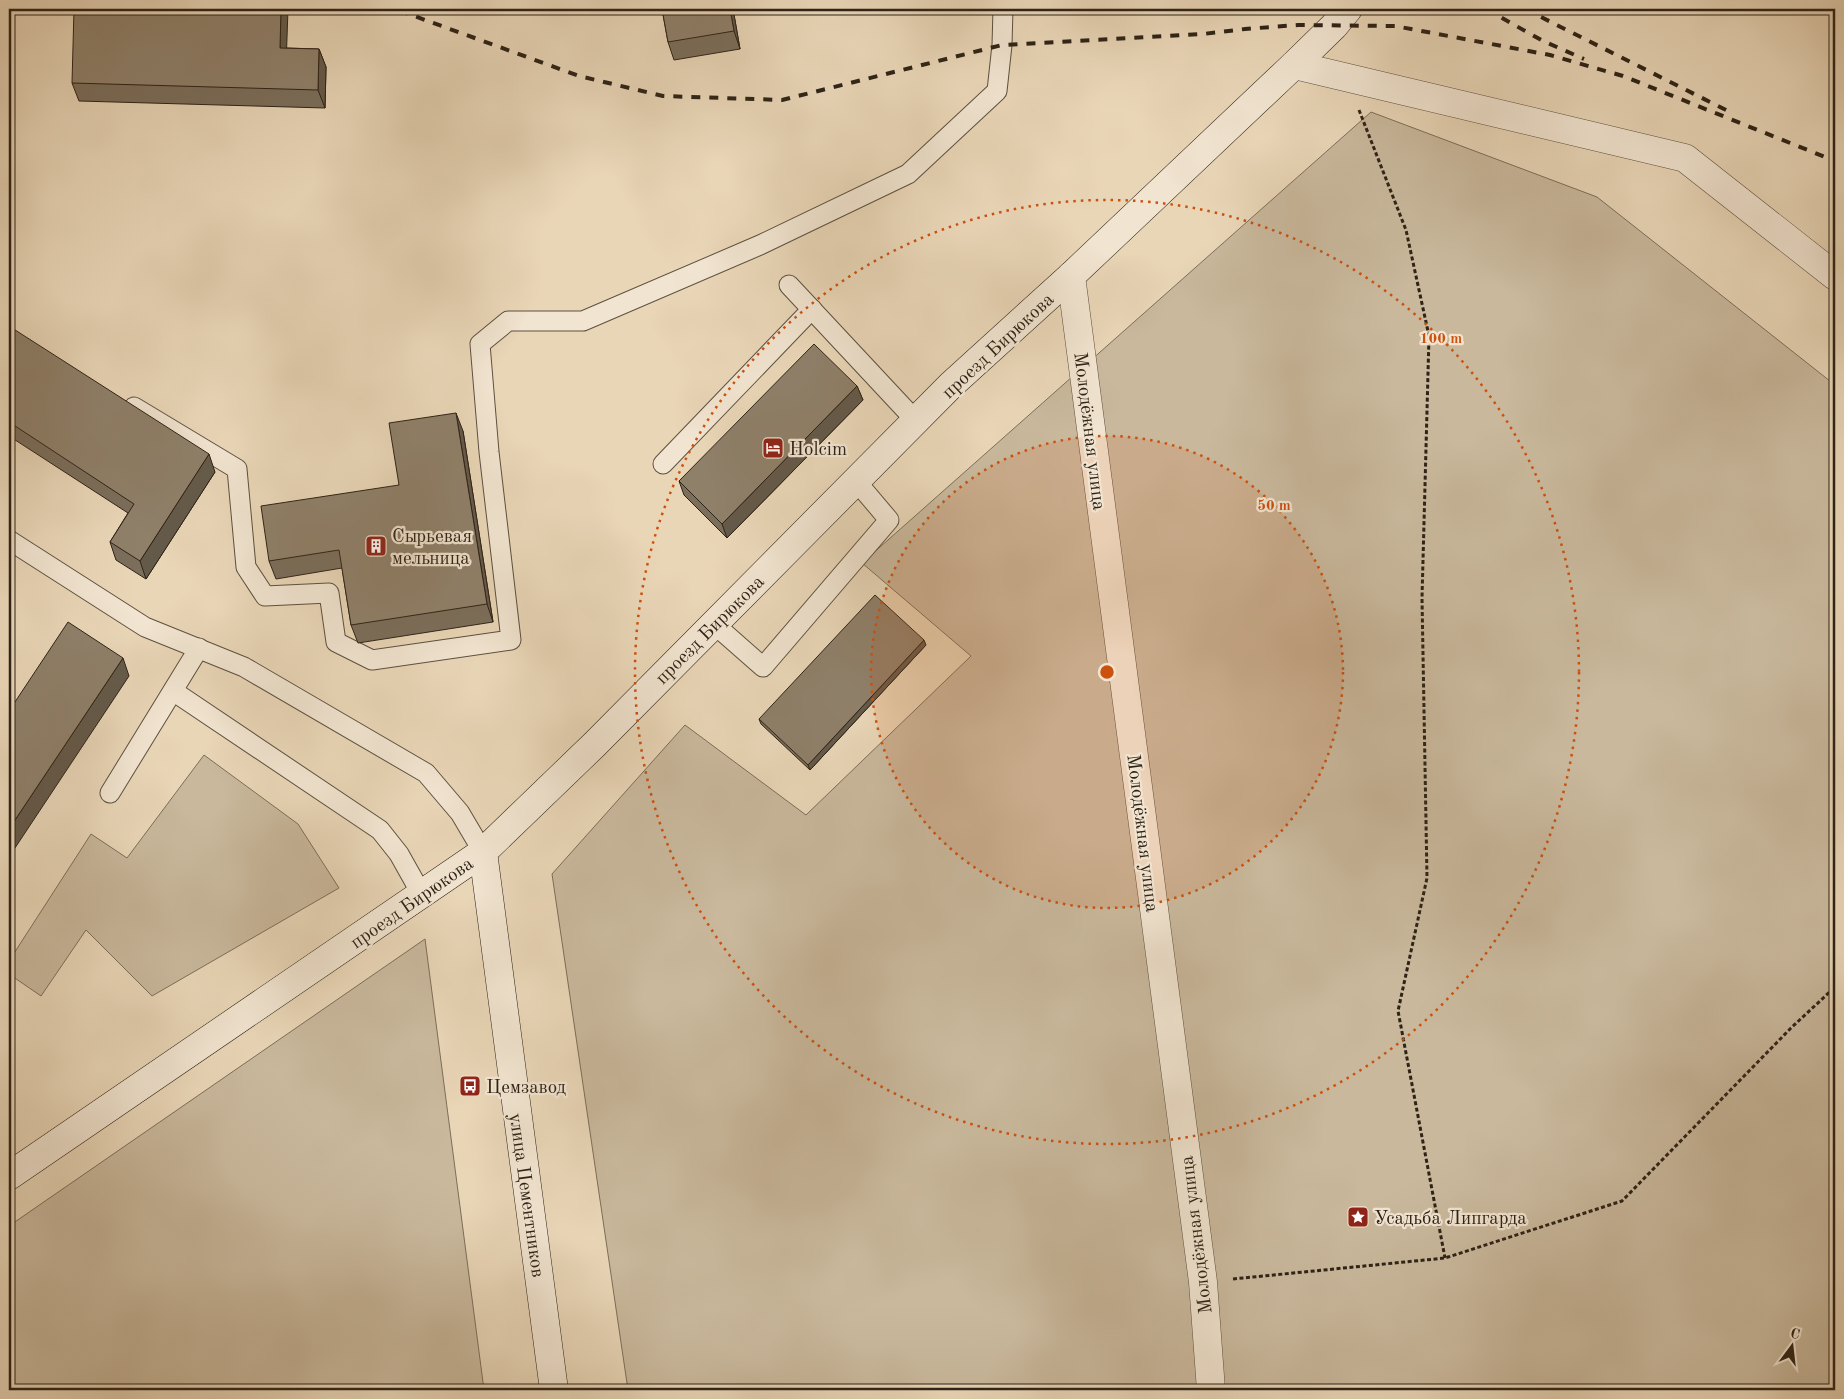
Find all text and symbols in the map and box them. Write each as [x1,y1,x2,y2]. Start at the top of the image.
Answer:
street label: проезд Бирюкова [939,290,1059,403]
text: 100 m [1420,332,1462,347]
street label: Молодёжная улица [1069,351,1108,512]
hotel icon: Holcim [761,436,785,460]
place label: Holcim [789,441,847,460]
text: 50 m [1257,499,1291,514]
place label: Сырьевая мельница [392,528,472,569]
building icon: Сырьевая мельница [364,534,388,558]
street label: проезд Бирюкова [653,572,769,689]
centre of rings [1098,663,1116,681]
street label: Молодёжная улица [1122,753,1161,914]
street label: проезд Бирюкова [348,854,478,953]
bus stop icon: Цемзавод [458,1074,482,1098]
place label: Цемзавод [486,1079,567,1098]
street label: улица Цементников [505,1112,546,1279]
street label: Молодёжная улица [1178,1154,1217,1315]
place icon: Усадьба Липгарда [1346,1205,1370,1229]
place label: Усадьба Липгарда [1374,1210,1527,1229]
north arrow [1766,1322,1816,1372]
text: С [1789,1326,1801,1342]

